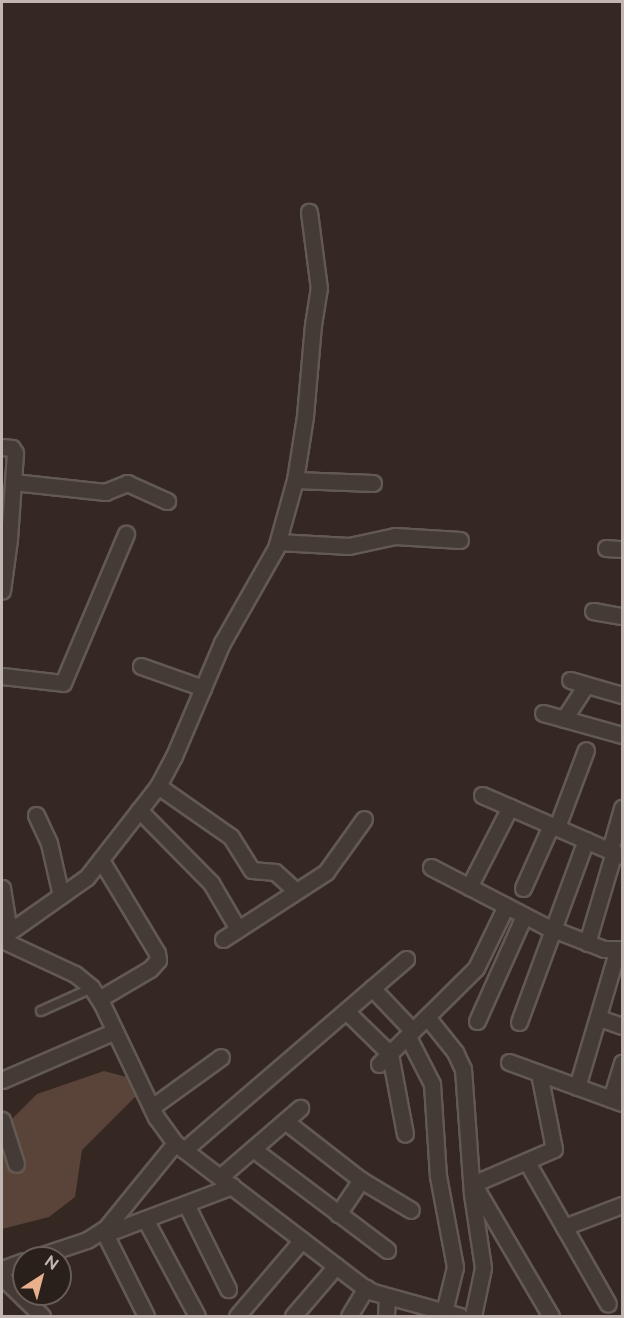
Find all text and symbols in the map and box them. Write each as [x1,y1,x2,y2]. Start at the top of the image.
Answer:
north arrow [12,1246,72,1306]
text: N [41,1251,62,1274]

